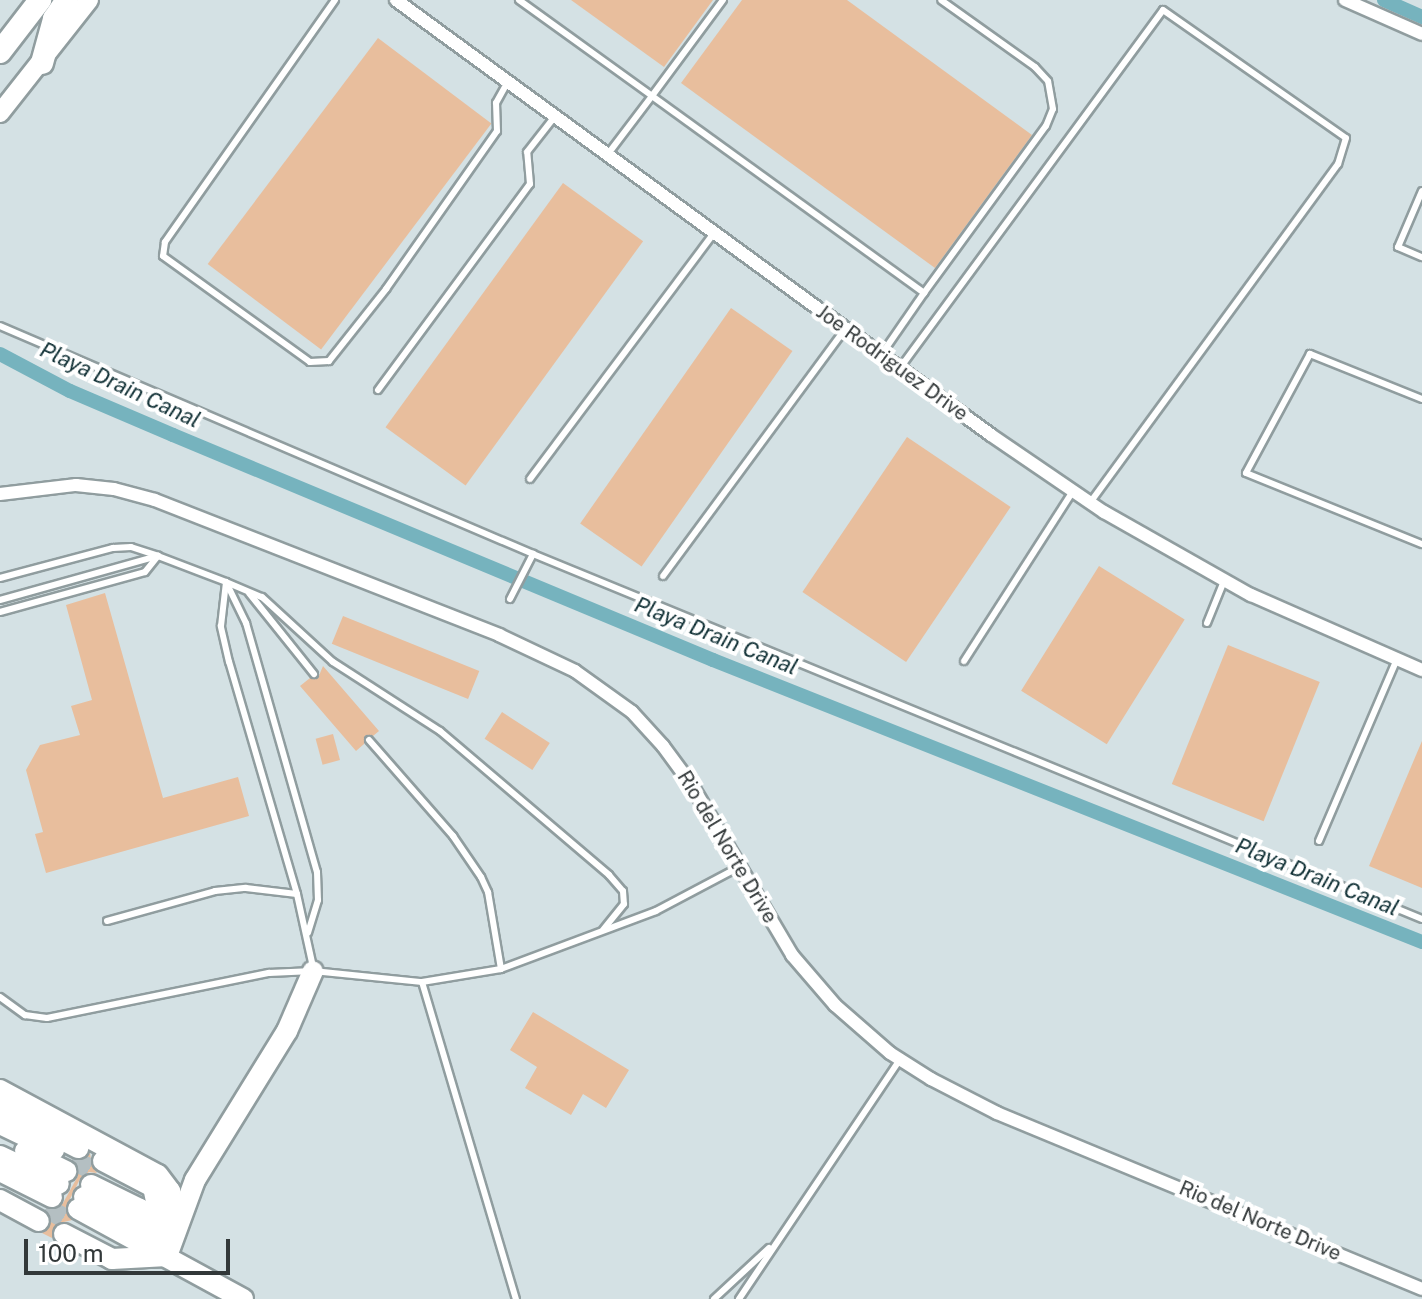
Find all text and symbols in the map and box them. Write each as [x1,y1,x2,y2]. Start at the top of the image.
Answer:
street label: Joe Rodriguez Drive [811,300,973,426]
water label: Playa Drain Canal [36,336,204,434]
water label: Playa Drain Canal [631,591,801,681]
street label: Rio del Norte Drive [672,766,782,928]
water label: Playa Drain Canal [1232,832,1402,922]
street label: Rio del Norte Drive [1175,1176,1345,1266]
scale bar [28,1223,234,1273]
text: 100 m [38,1239,104,1267]

